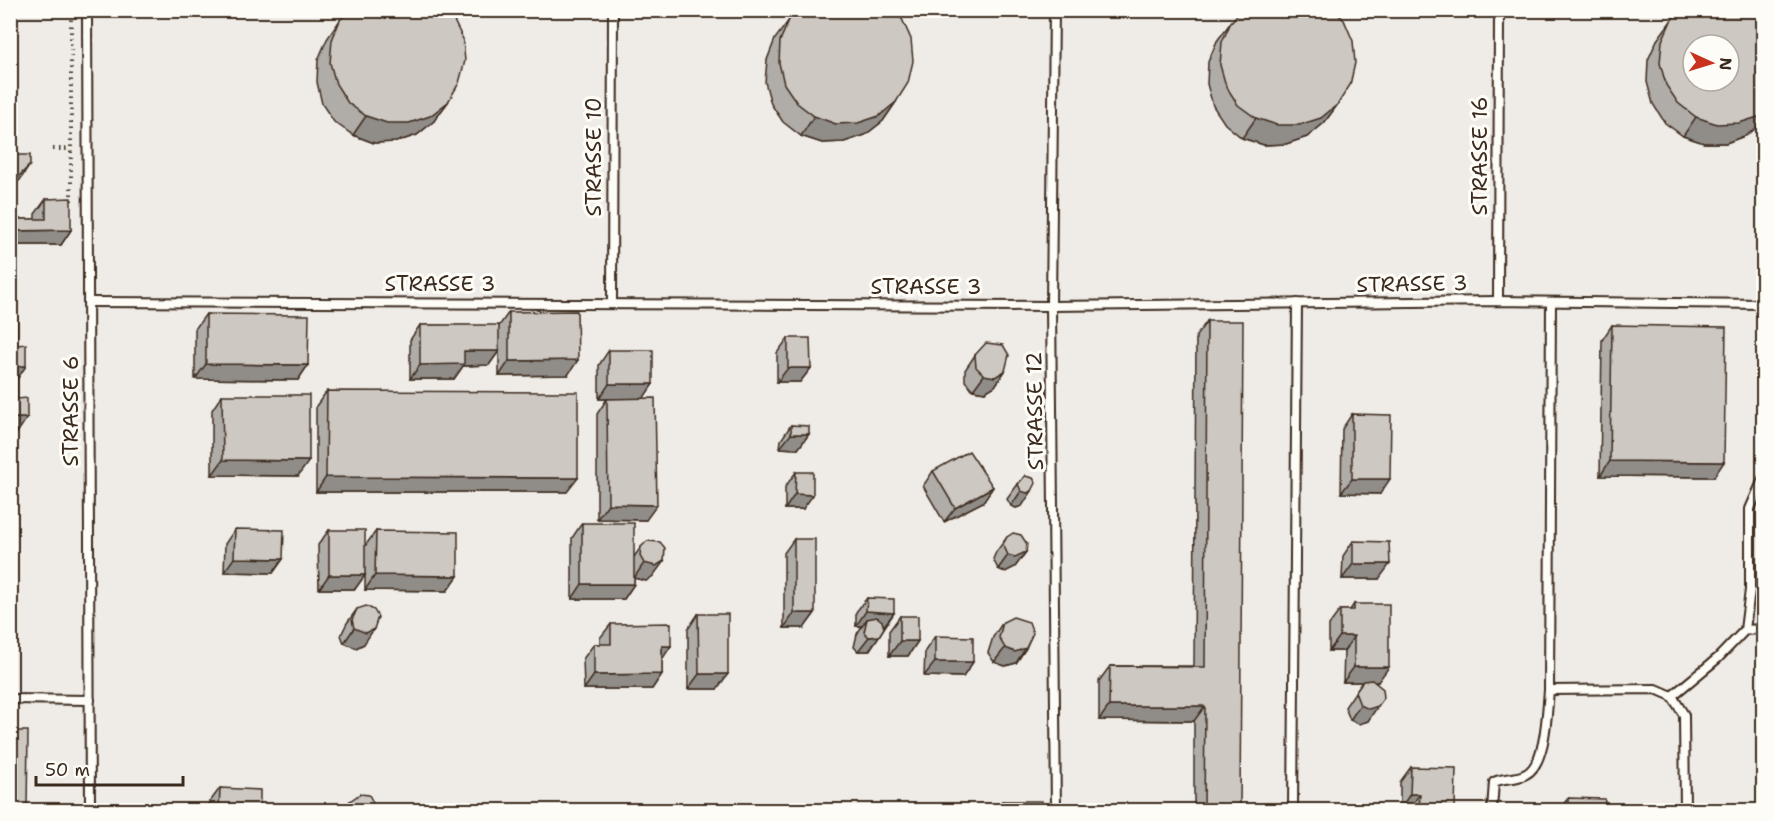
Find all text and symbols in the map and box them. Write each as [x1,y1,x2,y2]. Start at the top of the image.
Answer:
north arrow [1681,33,1741,93]
text: N [1715,57,1736,71]
street label: STRASSE 16 [1466,96,1494,216]
street label: STRASSE 10 [580,97,608,217]
street label: STRASSE 3 [1356,269,1468,299]
street label: STRASSE 3 [384,270,496,298]
street label: STRASSE 3 [870,273,982,301]
street label: STRASSE 12 [1020,351,1050,471]
street label: STRASSE 6 [57,355,85,467]
scale bar [36,749,183,787]
text: 50 m [45,758,90,782]

